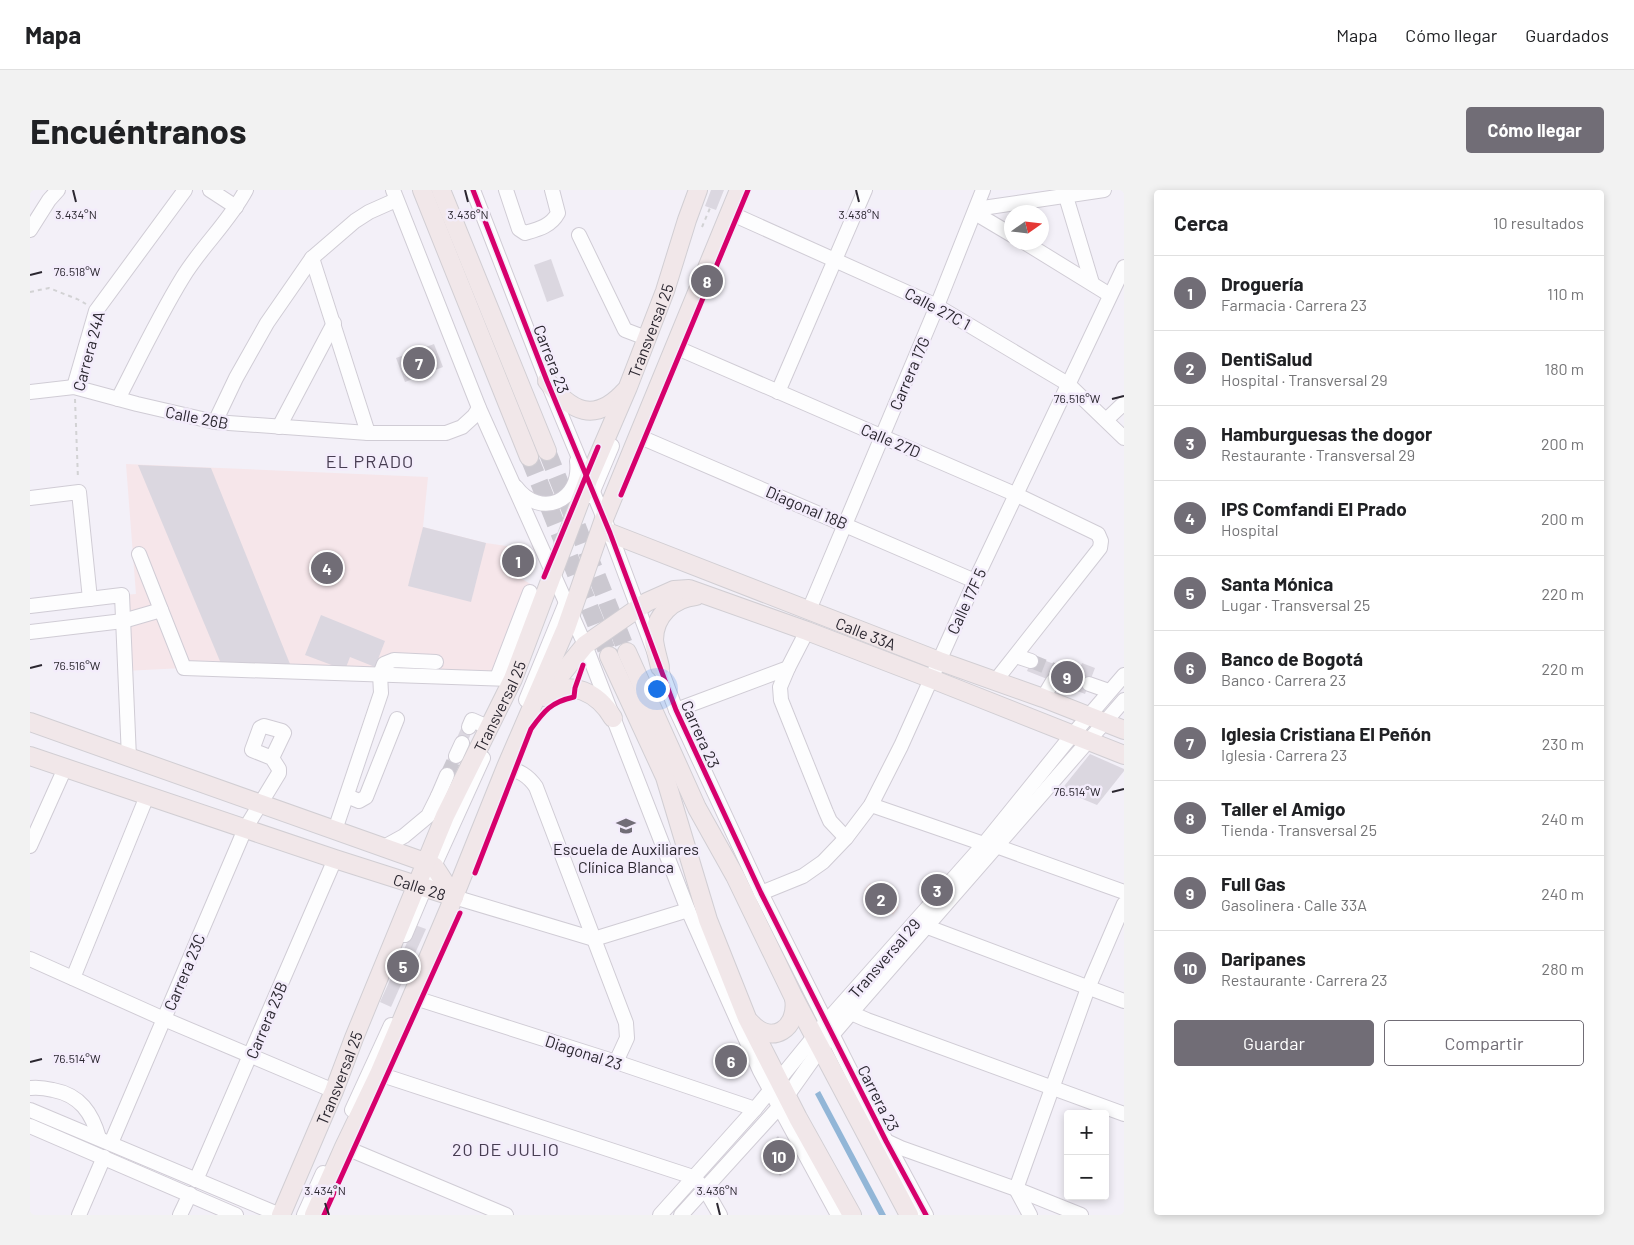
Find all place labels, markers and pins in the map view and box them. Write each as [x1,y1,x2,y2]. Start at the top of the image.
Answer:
pin: 8 [691,262,723,300]
pin: 7 [403,344,435,382]
pin: 1 [502,542,534,580]
pin: 4 [311,549,343,587]
pin: 9 [1051,658,1083,696]
school or university icon: Escuela de Auxiliares Clínica Blanca [615,815,637,837]
place label: Escuela de Auxiliares Clínica Blanca [553,839,699,876]
pin: 3 [921,871,953,909]
pin: 2 [865,880,897,918]
pin: 5 [387,947,419,985]
pin: 6 [715,1042,747,1080]
pin: 10 [763,1137,795,1175]

